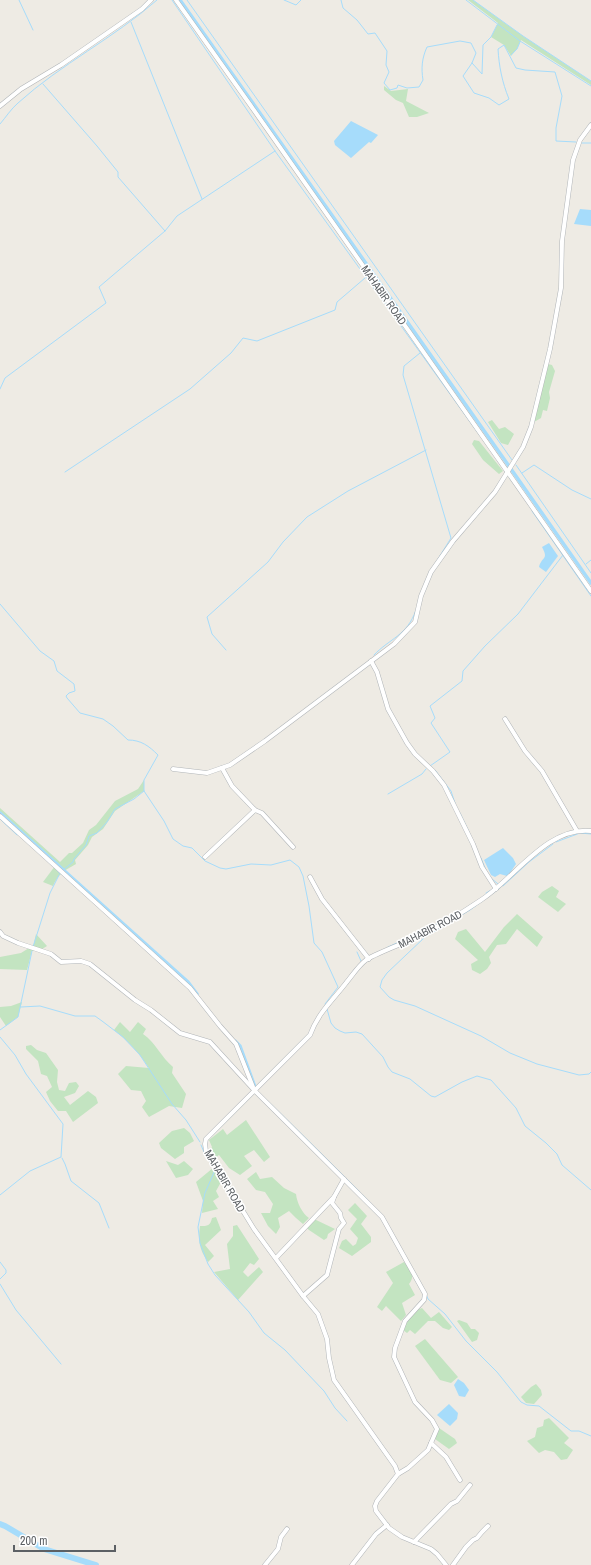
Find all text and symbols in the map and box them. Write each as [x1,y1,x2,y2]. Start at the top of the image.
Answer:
street label: MAHABIR ROAD [358,262,410,328]
street label: MAHABIR ROAD [396,907,464,951]
street label: MAHABIR ROAD [202,1147,248,1215]
scale bar [14,1527,115,1553]
text: 200 m [20,1533,47,1549]

